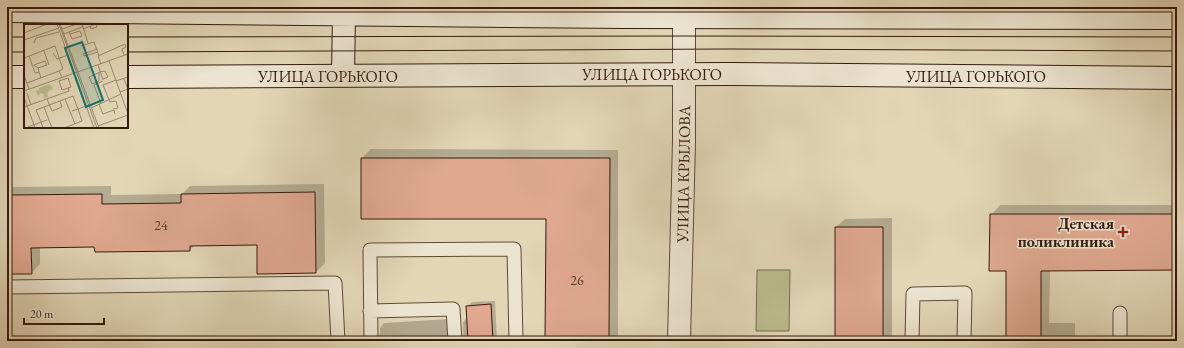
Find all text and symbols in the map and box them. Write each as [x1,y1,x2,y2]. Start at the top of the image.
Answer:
inset map [24,24,128,128]
street label: УЛИЦА ГОРЬКОГО [581,64,722,85]
street label: УЛИЦА ГОРЬКОГО [257,66,398,87]
street label: УЛИЦА ГОРЬКОГО [905,66,1046,87]
street label: УЛИЦА КРЫЛОВА [672,104,695,244]
place label: Детская поликлиника [1018,213,1115,252]
house number: 24 [154,216,168,234]
marker: Детская поликлиника [1117,226,1129,238]
house number: 26 [570,271,584,289]
scale bar [24,300,104,326]
text: 20 m [30,306,54,322]

